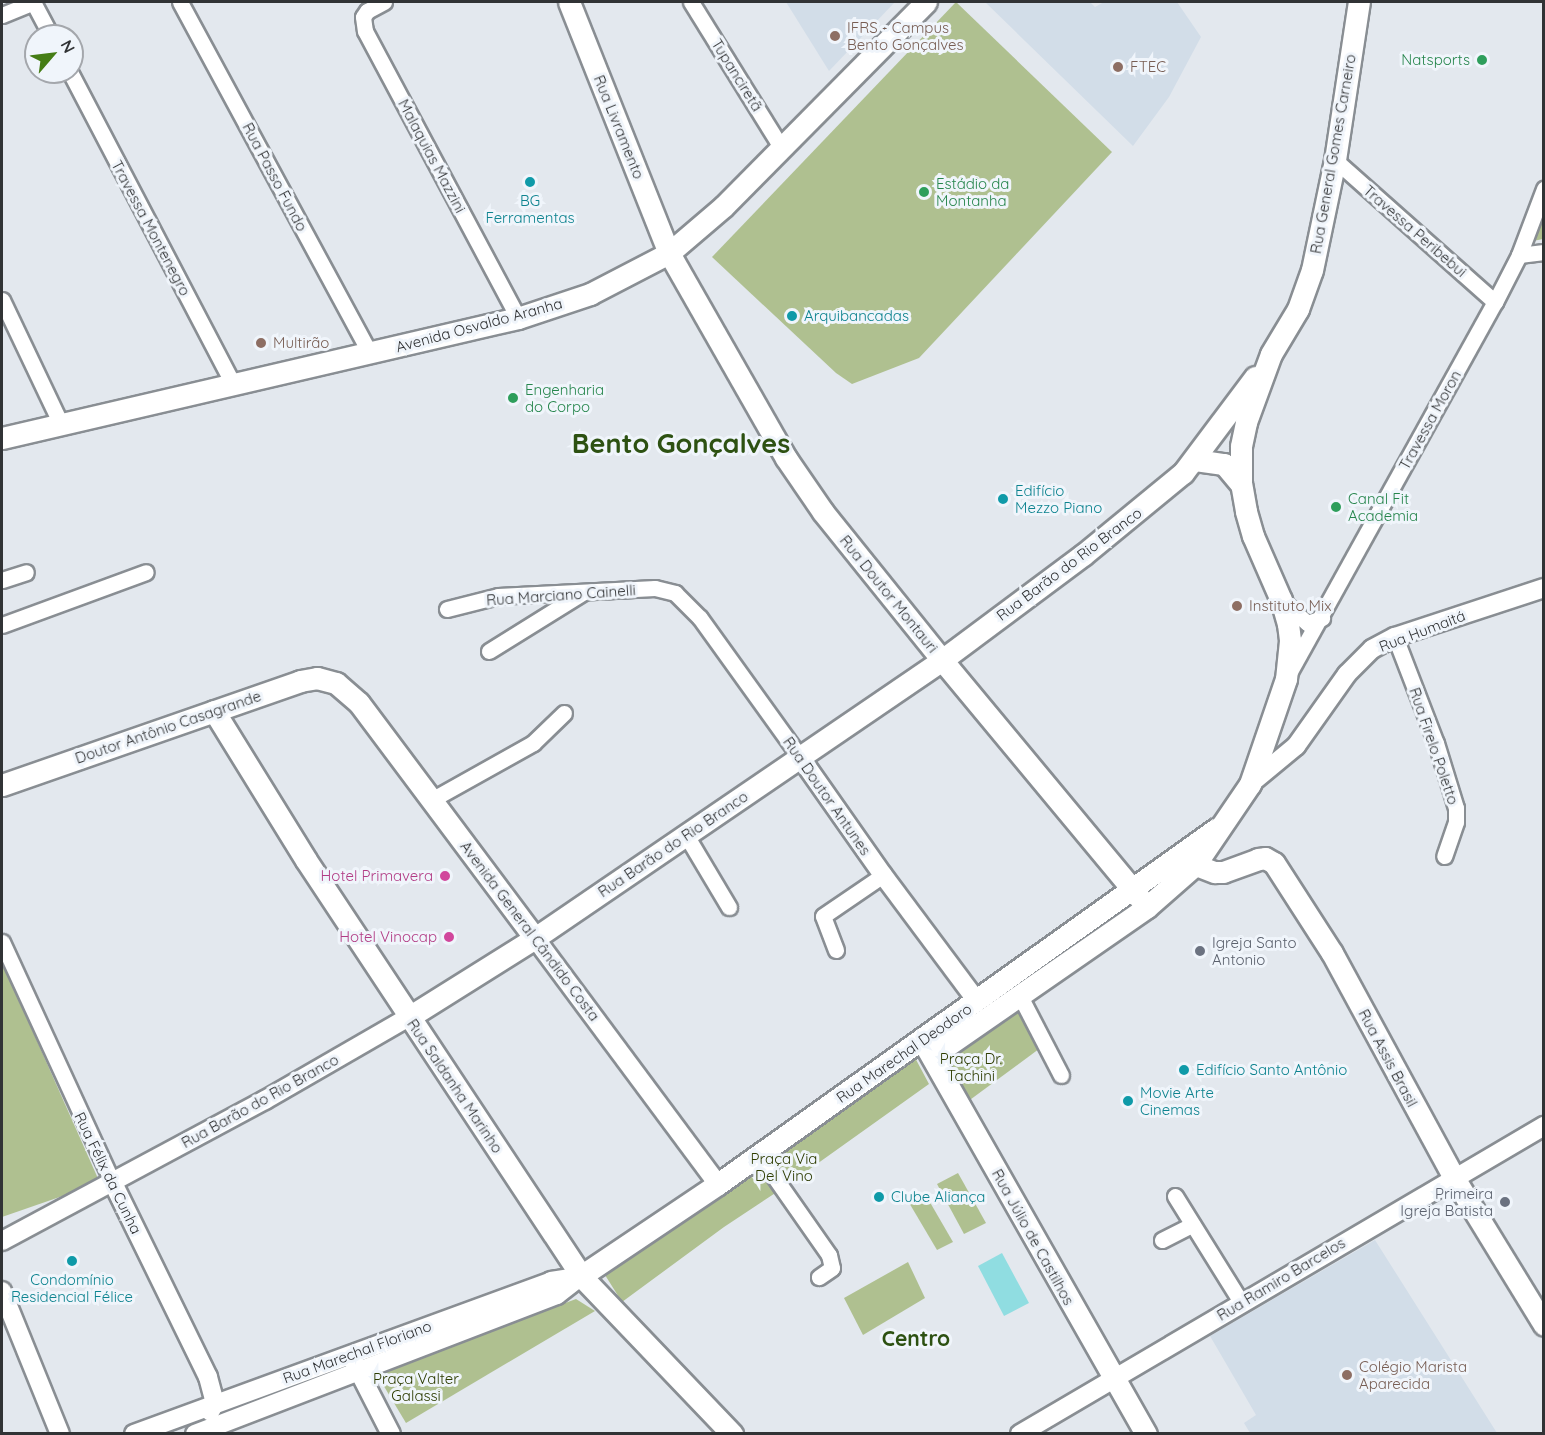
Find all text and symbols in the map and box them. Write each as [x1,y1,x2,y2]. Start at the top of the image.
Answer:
place label: IFRS - Campus Bento Gonçalves [847,18,964,53]
north arrow [24,24,84,84]
marker: IFRS - Campus Bento Gonçalves [828,29,842,43]
street label: Tupanciretã [708,36,766,114]
text: N [57,37,80,56]
place label: Natsports [1401,51,1470,69]
street label: Rua General Gomes Carneiro [1307,53,1359,255]
marker: Natsports [1475,53,1489,67]
place label: FTEC [1130,58,1166,76]
marker: FTEC [1111,60,1125,74]
street label: Rua Livramento [590,72,648,182]
street label: Malaquias Mazzini [394,96,470,216]
street label: Rua Passo Fundo [239,120,311,234]
street label: Travessa Montenegro [108,157,194,299]
place label: Estádio da Montanha [936,174,1009,209]
marker: BG Ferramentas [523,175,537,189]
street label: Travessa Peribebui [1360,181,1470,281]
marker: Estádio da Montanha [917,185,931,199]
place label: BG Ferramentas [485,191,575,226]
street label: Avenida Osvaldo Aranha [394,294,564,356]
place label: Arquibancadas [804,307,909,325]
marker: Arquibancadas [785,309,799,323]
place label: Multirão [273,334,329,352]
marker: Multirão [254,336,268,350]
street label: Travessa Moron [1395,367,1465,473]
place label: Engenharia do Corpo [525,380,604,415]
marker: Engenharia do Corpo [506,391,520,405]
district label: Bento Gonçalves [572,428,790,460]
place label: Edifício Mezzo Piano [1015,481,1102,516]
place label: Canal Fit Academia [1348,489,1418,524]
marker: Edifício Mezzo Piano [996,492,1010,506]
marker: Canal Fit Academia [1329,500,1343,514]
street label: Rua Barão do Rio Branco [993,504,1145,624]
street label: Rua Doutor Montauri [836,532,942,656]
street label: Rua Marciano Cainelli [486,581,636,609]
place label: Instituto Mix [1249,597,1331,615]
marker: Instituto Mix [1230,599,1244,613]
street label: Rua Humaitá [1376,606,1468,656]
street label: Rua Firelo Poletto [1406,685,1462,807]
street label: Doutor Antônio Casagrande [73,687,263,767]
street label: Rua Doutor Antunes [779,733,875,859]
street label: Rua Barão do Rio Branco [595,787,751,901]
street label: Avenida General Cândido Costa [457,838,603,1024]
place label: Hotel Primavera [321,867,433,885]
marker: Hotel Primavera [438,869,452,883]
place label: Hotel Vinocap [339,928,437,946]
marker: Hotel Vinocap [442,930,456,944]
place label: Igreja Santo Antonio [1212,933,1297,968]
marker: Igreja Santo Antonio [1193,944,1207,958]
street label: Rua Marechal Deodoro [833,999,975,1107]
street label: Rua Assis Brasil [1355,1006,1421,1110]
street label: Rua Saldanha Marinho [403,1016,507,1156]
park label: Praça Dr. Tachini [940,1049,1002,1084]
street label: Rua Barão do Rio Branco [178,1050,342,1152]
place label: Edifício Santo Antônio [1196,1061,1347,1079]
marker: Edifício Santo Antônio [1177,1063,1191,1077]
place label: Movie Arte Cinemas [1140,1083,1214,1118]
marker: Movie Arte Cinemas [1121,1094,1135,1108]
street label: Rua Félix da Cunha [71,1109,145,1237]
park label: Praça Via Del Vino [751,1149,817,1184]
street label: Rua Júlio de Castilhos [988,1166,1078,1308]
place label: Primeira Igreja Batista [1400,1184,1493,1219]
place label: Clube Aliança [891,1188,985,1206]
marker: Clube Aliança [872,1190,886,1204]
marker: Primeira Igreja Batista [1498,1195,1512,1209]
street label: Rua Ramiro Barcelos [1214,1234,1348,1324]
marker: Condomínio Residencial Félice [65,1254,79,1268]
place label: Condomínio Residencial Félice [11,1270,133,1305]
street label: Rua Marechal Floriano [280,1317,434,1387]
district label: Centro [882,1325,950,1351]
place label: Colégio Marista Aparecida [1359,1357,1467,1392]
marker: Colégio Marista Aparecida [1340,1368,1354,1382]
park label: Praça Valter Galassi [373,1369,459,1404]

